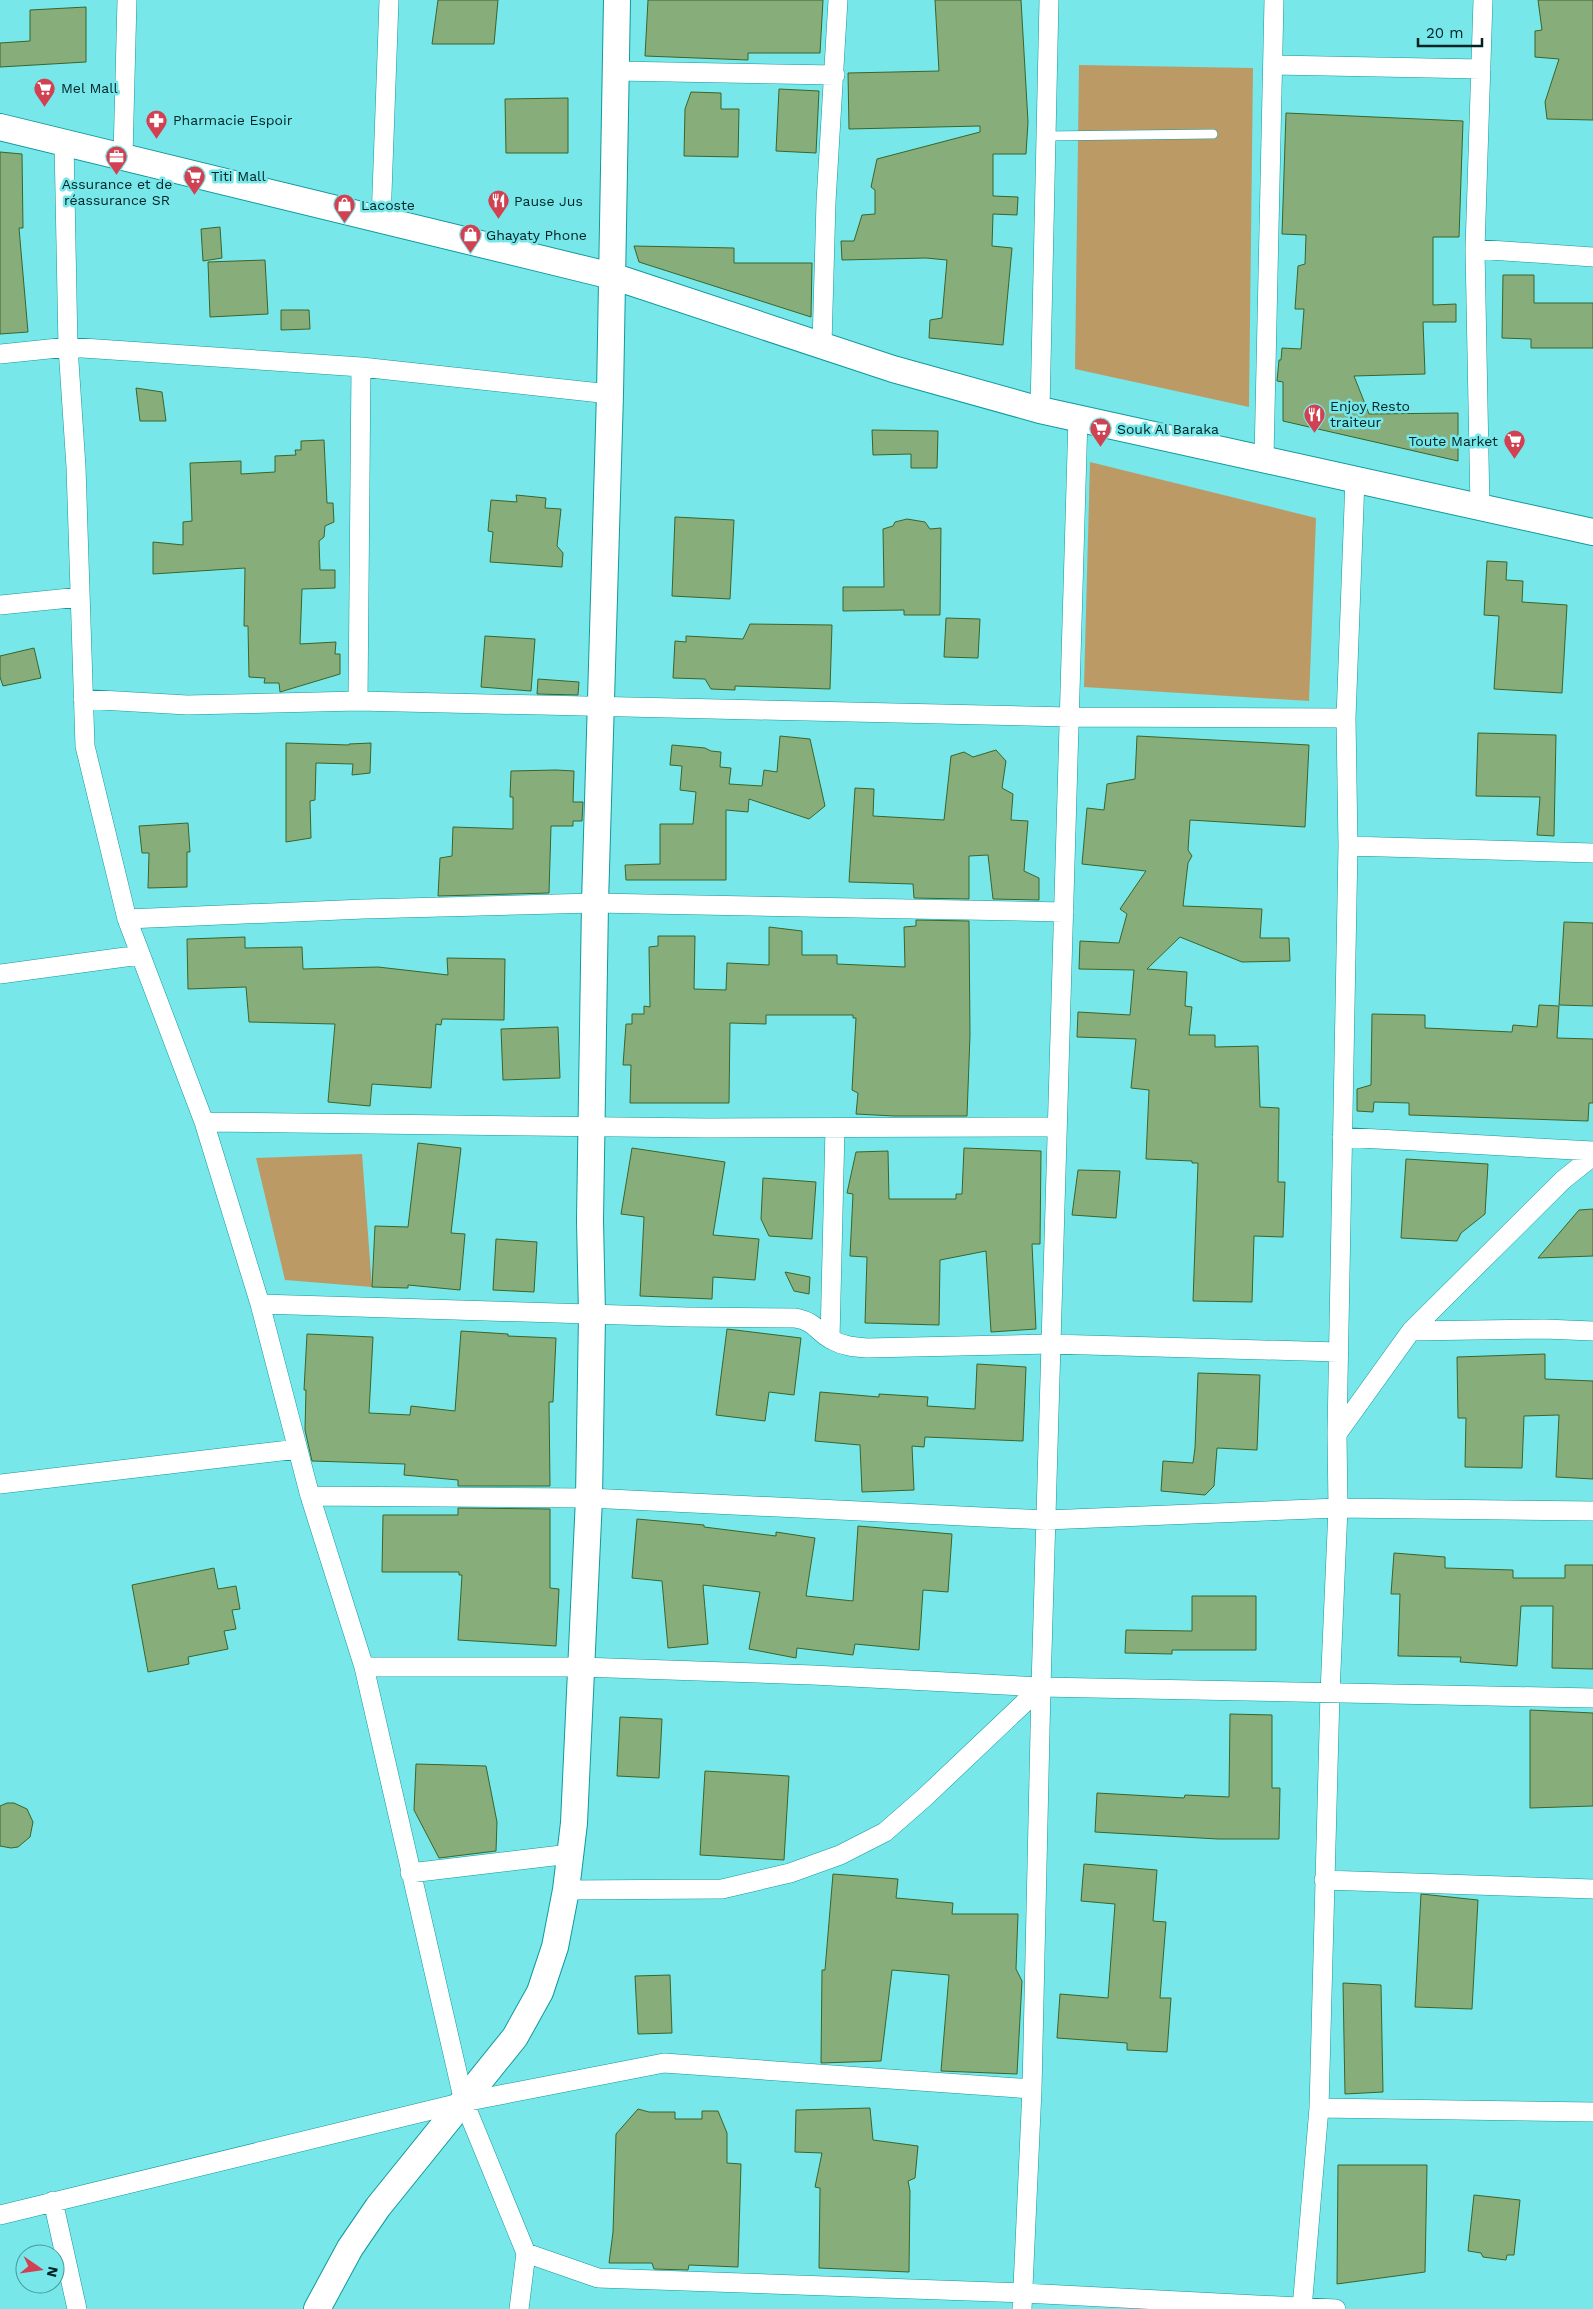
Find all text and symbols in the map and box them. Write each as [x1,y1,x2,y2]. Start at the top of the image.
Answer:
scale bar [1418,15,1482,47]
text: 20 m [1426,24,1464,42]
supermarket icon: Mel Mall [33,76,57,107]
place label: Mel Mall [61,80,119,96]
pharmacy icon: Pharmacie Espoir [145,108,169,139]
place label: Pharmacie Espoir [173,112,293,128]
office icon: Assurance et de réassurance SR [105,144,129,175]
supermarket icon: Titi Mall [183,164,207,195]
place label: Titi Mall [211,168,266,184]
place label: Assurance et de réassurance SR [62,176,172,208]
restaurant icon: Pause Jus [486,189,510,220]
shop icon: Lacoste [333,193,357,224]
place label: Pause Jus [514,193,583,209]
place label: Lacoste [361,197,415,213]
shop icon: Ghayaty Phone [458,223,482,254]
place label: Ghayaty Phone [486,227,587,243]
place label: Enjoy Resto traiteur [1330,398,1410,430]
restaurant icon: Enjoy Resto traiteur [1302,402,1326,433]
supermarket icon: Souk Al Baraka [1089,417,1113,448]
place label: Souk Al Baraka [1117,421,1219,437]
supermarket icon: Toute Market [1502,429,1526,460]
place label: Toute Market [1408,433,1498,449]
north arrow [15,2244,65,2294]
text: N [44,2265,62,2279]

